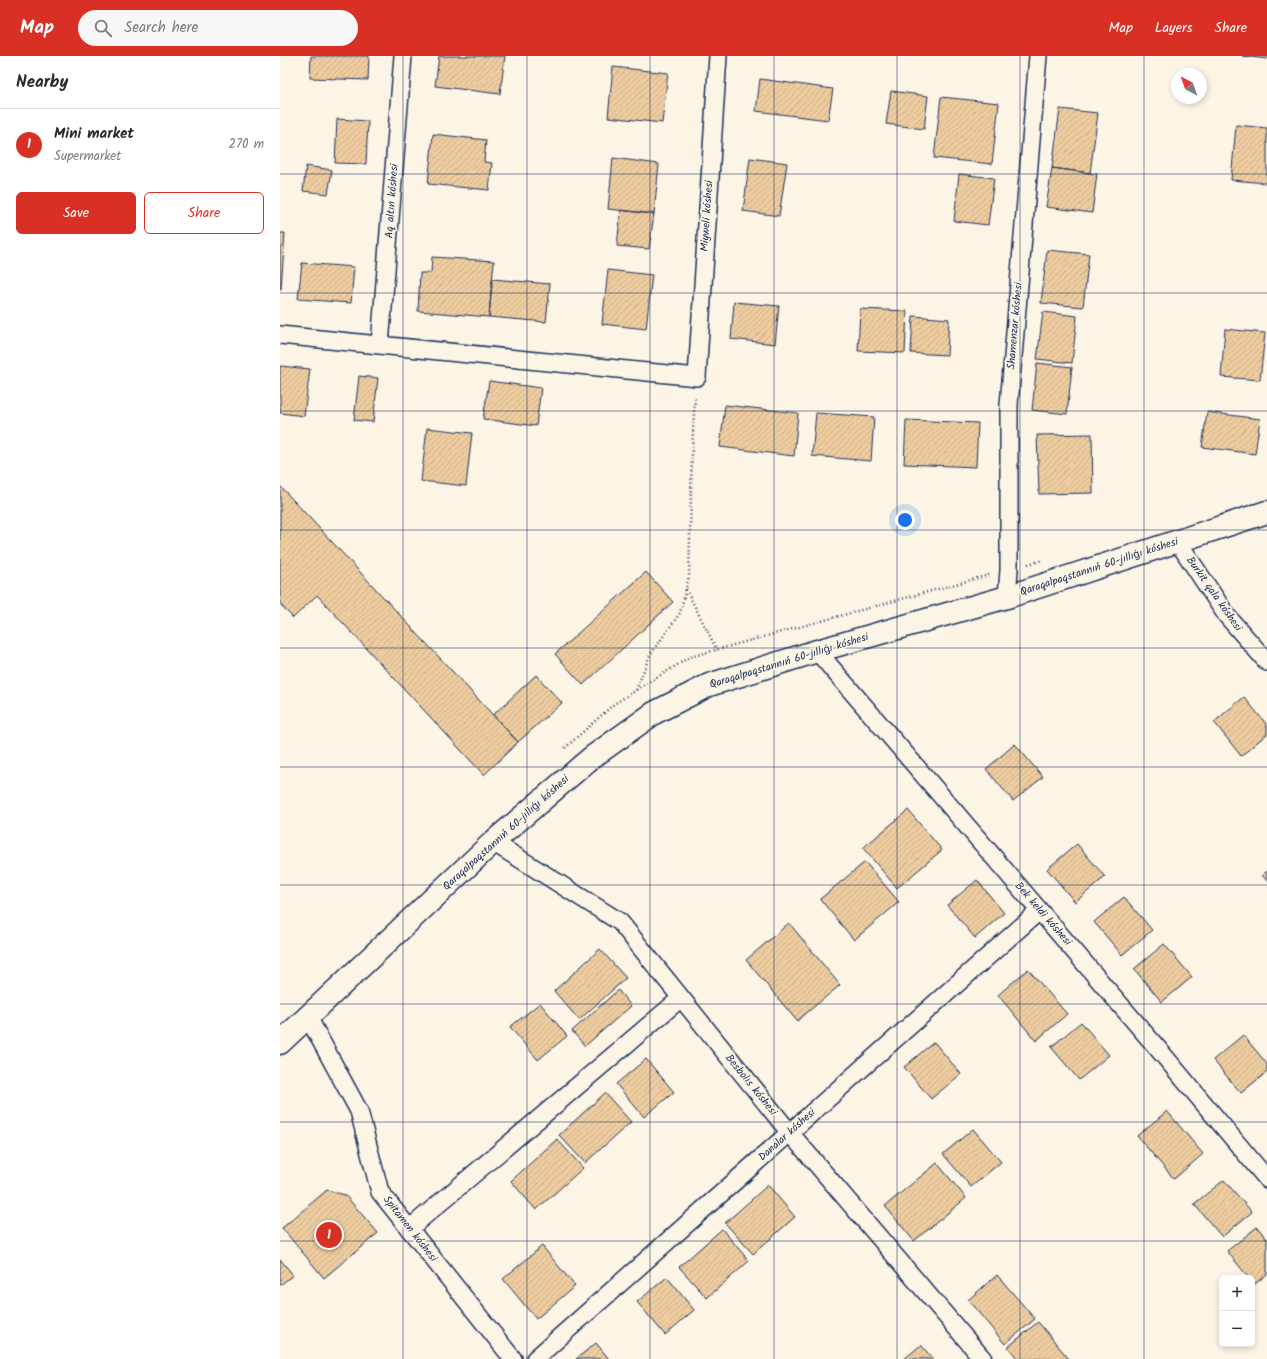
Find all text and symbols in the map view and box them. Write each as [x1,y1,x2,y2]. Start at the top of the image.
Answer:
search box [78,10,358,46]
text: Map [20,13,54,43]
text: Search here [124,16,198,40]
icon: search [92,17,114,39]
text: Map [1109,17,1133,39]
text: Layers [1155,17,1193,39]
text: Share [1215,17,1247,39]
north arrow [1171,68,1207,104]
text: Nearby [16,69,68,96]
text: Mini market [54,122,134,146]
text: 1 [27,134,31,155]
text: 270 m [228,134,264,155]
text: Supermarket [54,146,121,167]
street label: Aq altın kóshesi [380,163,404,239]
street label: Miyweli kóshesi [696,179,718,252]
button: Save [16,192,136,234]
button: Share [144,192,264,234]
street label: Shamenzar kóshesi [1002,281,1028,370]
your location [895,510,915,530]
street label: Qaraqalpaqstannıń 60-jıllıǵı kóshesi [1017,533,1181,601]
street label: Burkit qala kóshesi [1181,553,1247,636]
street label: Qaraqalpaqstannıń 60-jıllıǵı kóshesi [707,628,871,694]
street label: Qaraqalpaqstannıń 60-jıllıǵı kóshesi [438,771,574,895]
street label: Bek keldi kóshesi [1010,878,1076,950]
street label: Besbolıs kóshesi [720,1050,782,1120]
street label: Danalar kóshesi [754,1104,820,1166]
street label: Spitamen kóshesi [378,1192,442,1266]
pin: 1 [316,1220,342,1250]
map controls [1219,1275,1255,1347]
button: + [1219,1275,1255,1311]
button: − [1219,1311,1255,1347]

